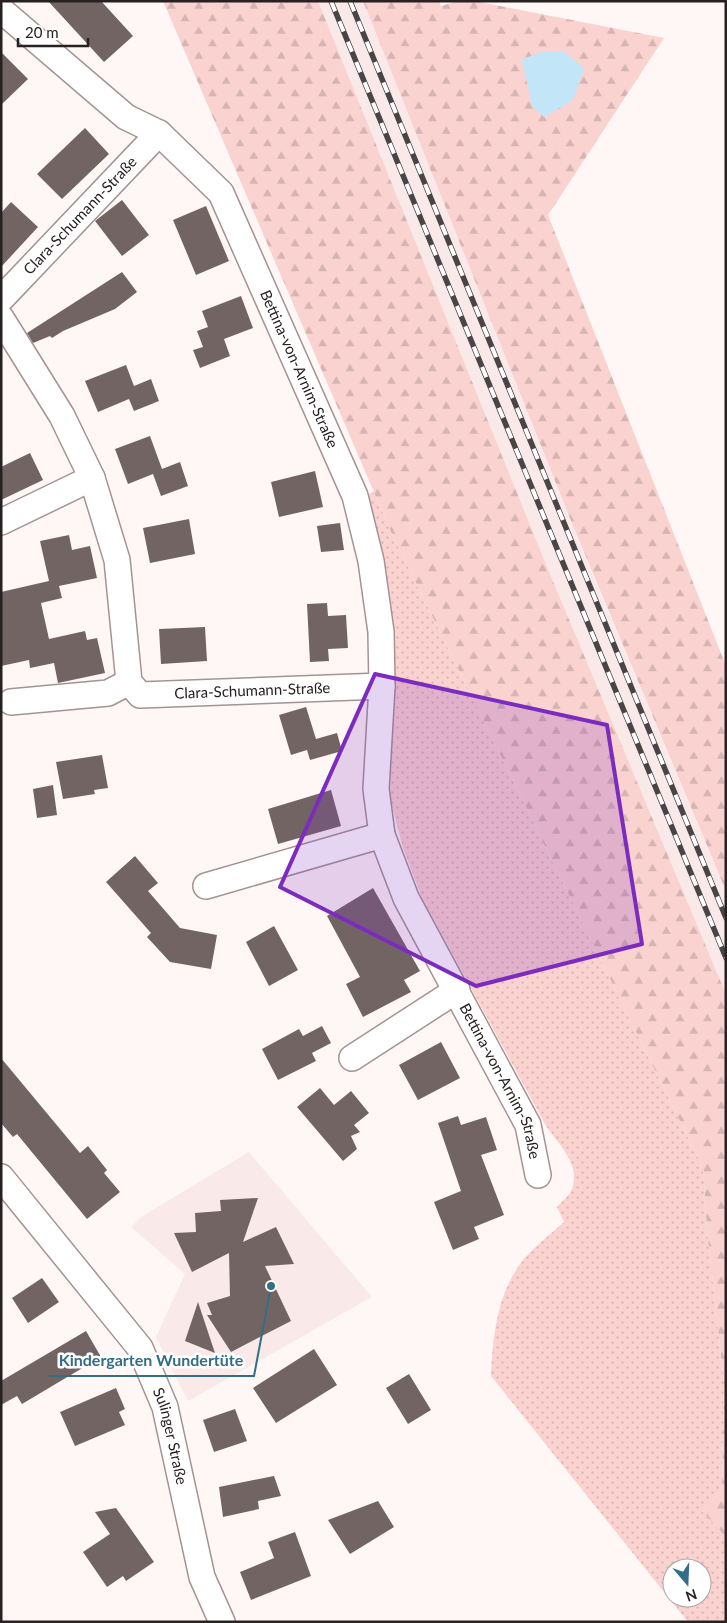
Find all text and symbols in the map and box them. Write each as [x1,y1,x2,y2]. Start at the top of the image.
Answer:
scale bar [18,15,88,47]
text: 20 m [25,23,59,41]
street label: Clara-Schumann-Straße [19,152,140,278]
street label: Bettina-von-Arnim-Straße [257,287,343,451]
street label: Clara-Schumann-Straße [174,678,331,702]
street label: Bettina-von-Arnim-Straße [456,1000,545,1160]
callout: Kindergarten Wundertüte [49,1345,254,1376]
text: Kindergarten Wundertüte [59,1350,244,1369]
street label: Sulinger Straße [150,1385,192,1486]
north arrow [662,1558,712,1608]
text: N [684,1586,699,1606]

